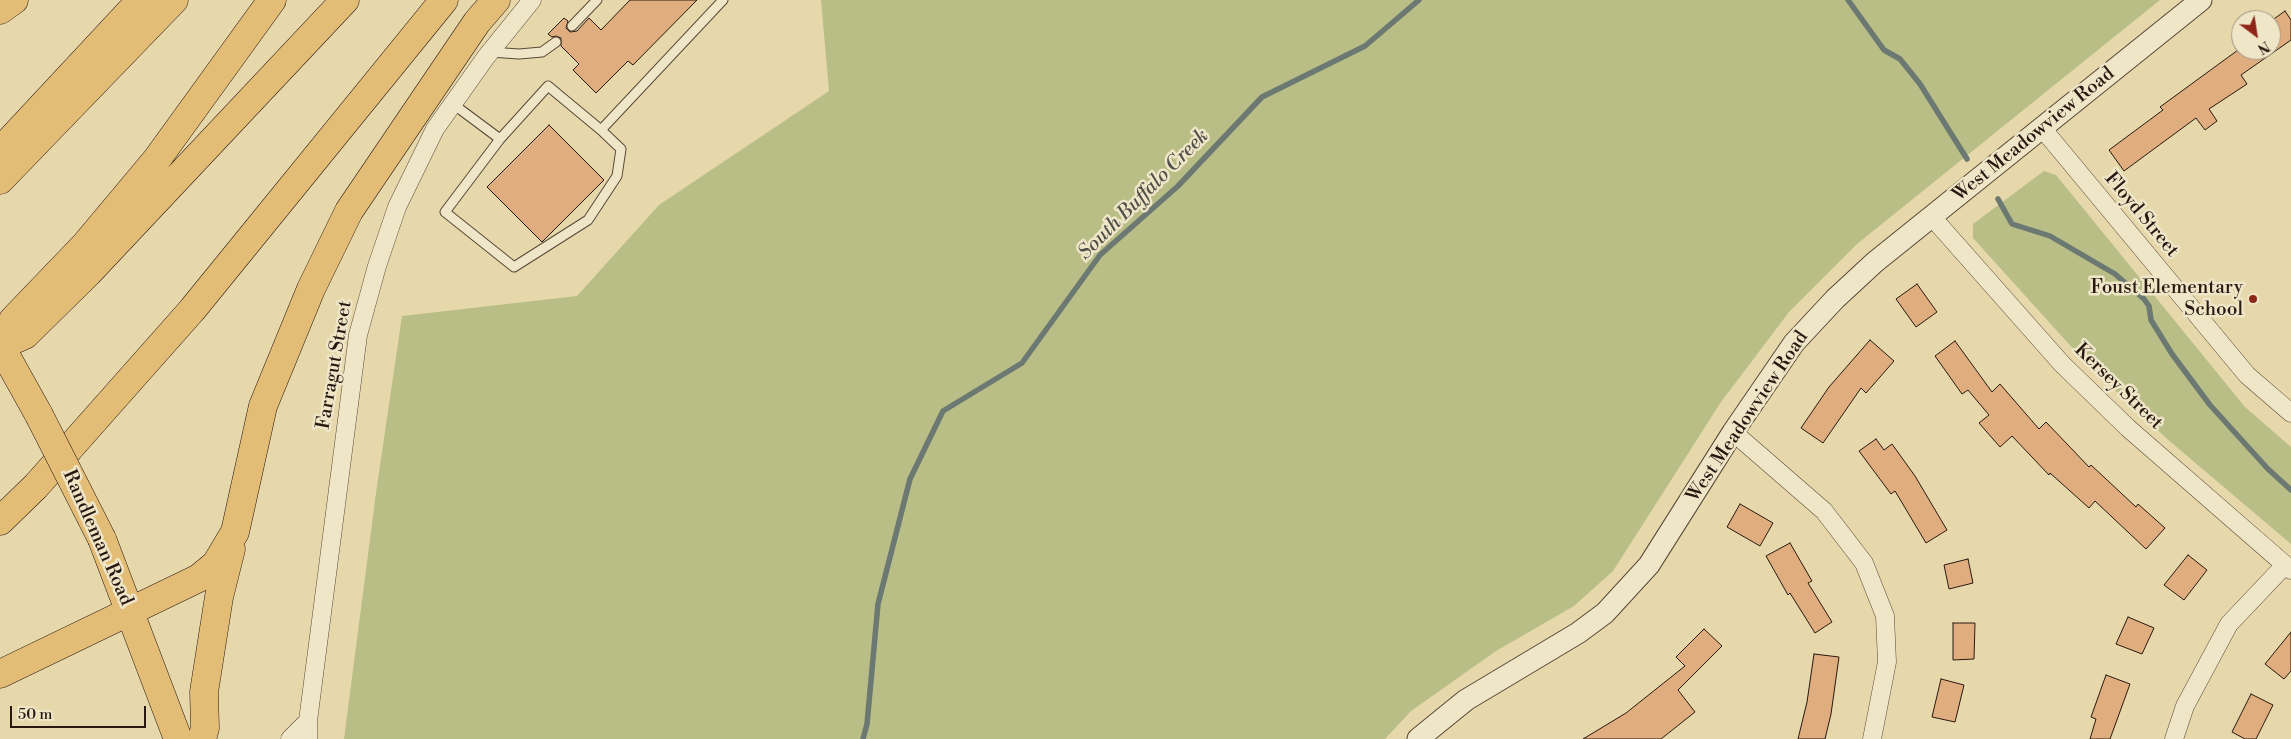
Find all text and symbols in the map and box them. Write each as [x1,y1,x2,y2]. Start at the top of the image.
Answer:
north arrow [2231,10,2281,60]
text: N [2254,36,2273,58]
street label: West Meadowview Road [1949,63,2119,207]
water label: South Buffalo Creek [1074,125,1214,265]
street label: Floyd Street [2099,168,2183,262]
place label: Foust Elementary School [2091,277,2243,321]
marker: Foust Elementary School [2247,293,2259,305]
street label: Farragut Street [312,299,358,431]
street label: West Meadowview Road [1682,327,1814,507]
street label: Kersey Street [2069,339,2167,435]
street label: Randleman Road [57,467,137,609]
scale bar [12,696,149,728]
text: 50 m [18,705,52,724]

